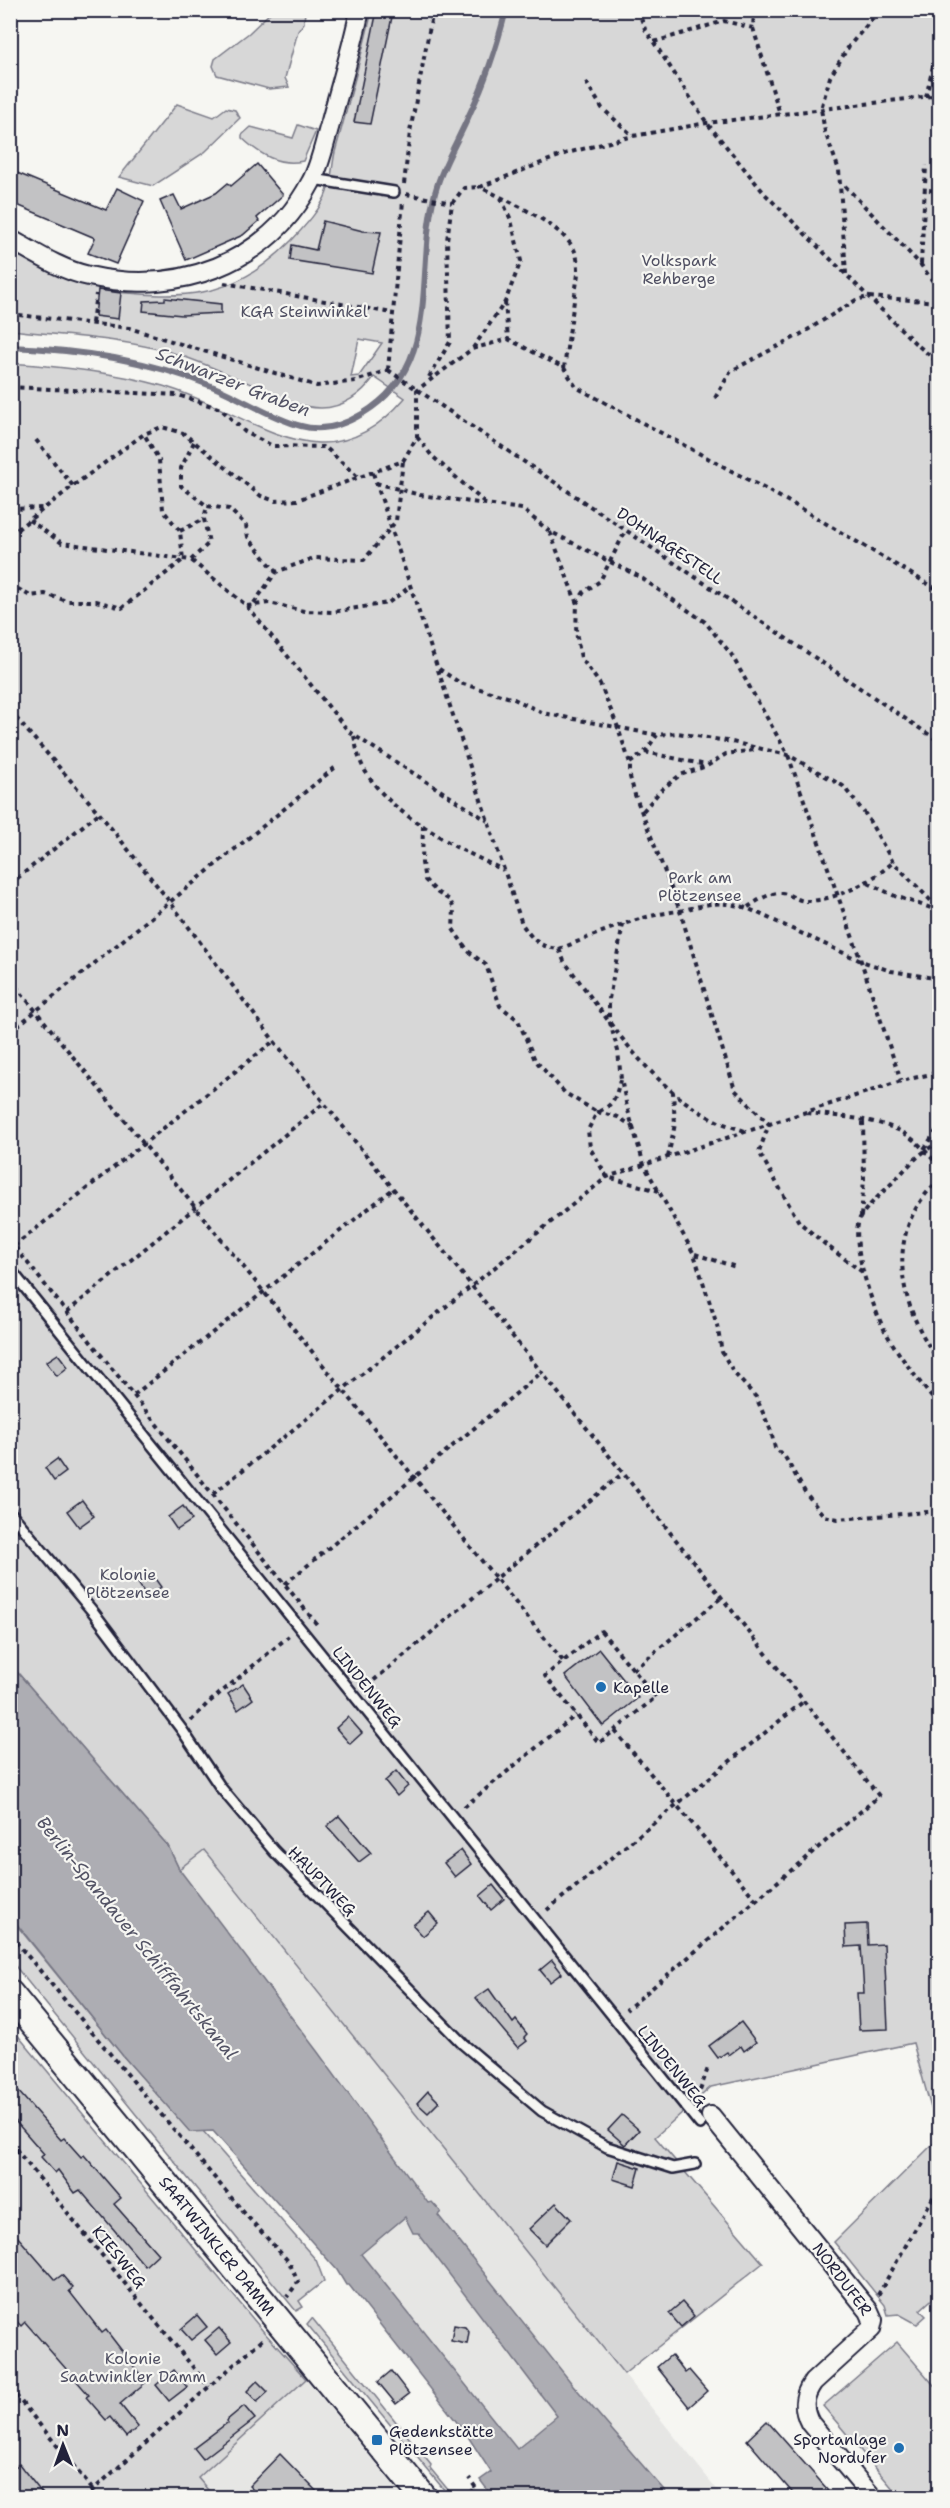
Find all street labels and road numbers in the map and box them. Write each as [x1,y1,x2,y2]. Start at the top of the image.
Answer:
street label: DOHNAGESTELL [613,503,727,590]
street label: LINDENWEG [328,1642,406,1732]
street label: HAUPTWEG [283,1842,361,1920]
street label: LINDENWEG [633,2021,711,2111]
street label: SAATWINKLER DAMM [154,2172,280,2320]
street label: KIESWEG [87,2221,151,2293]
street label: NORDUFER [808,2238,876,2320]

